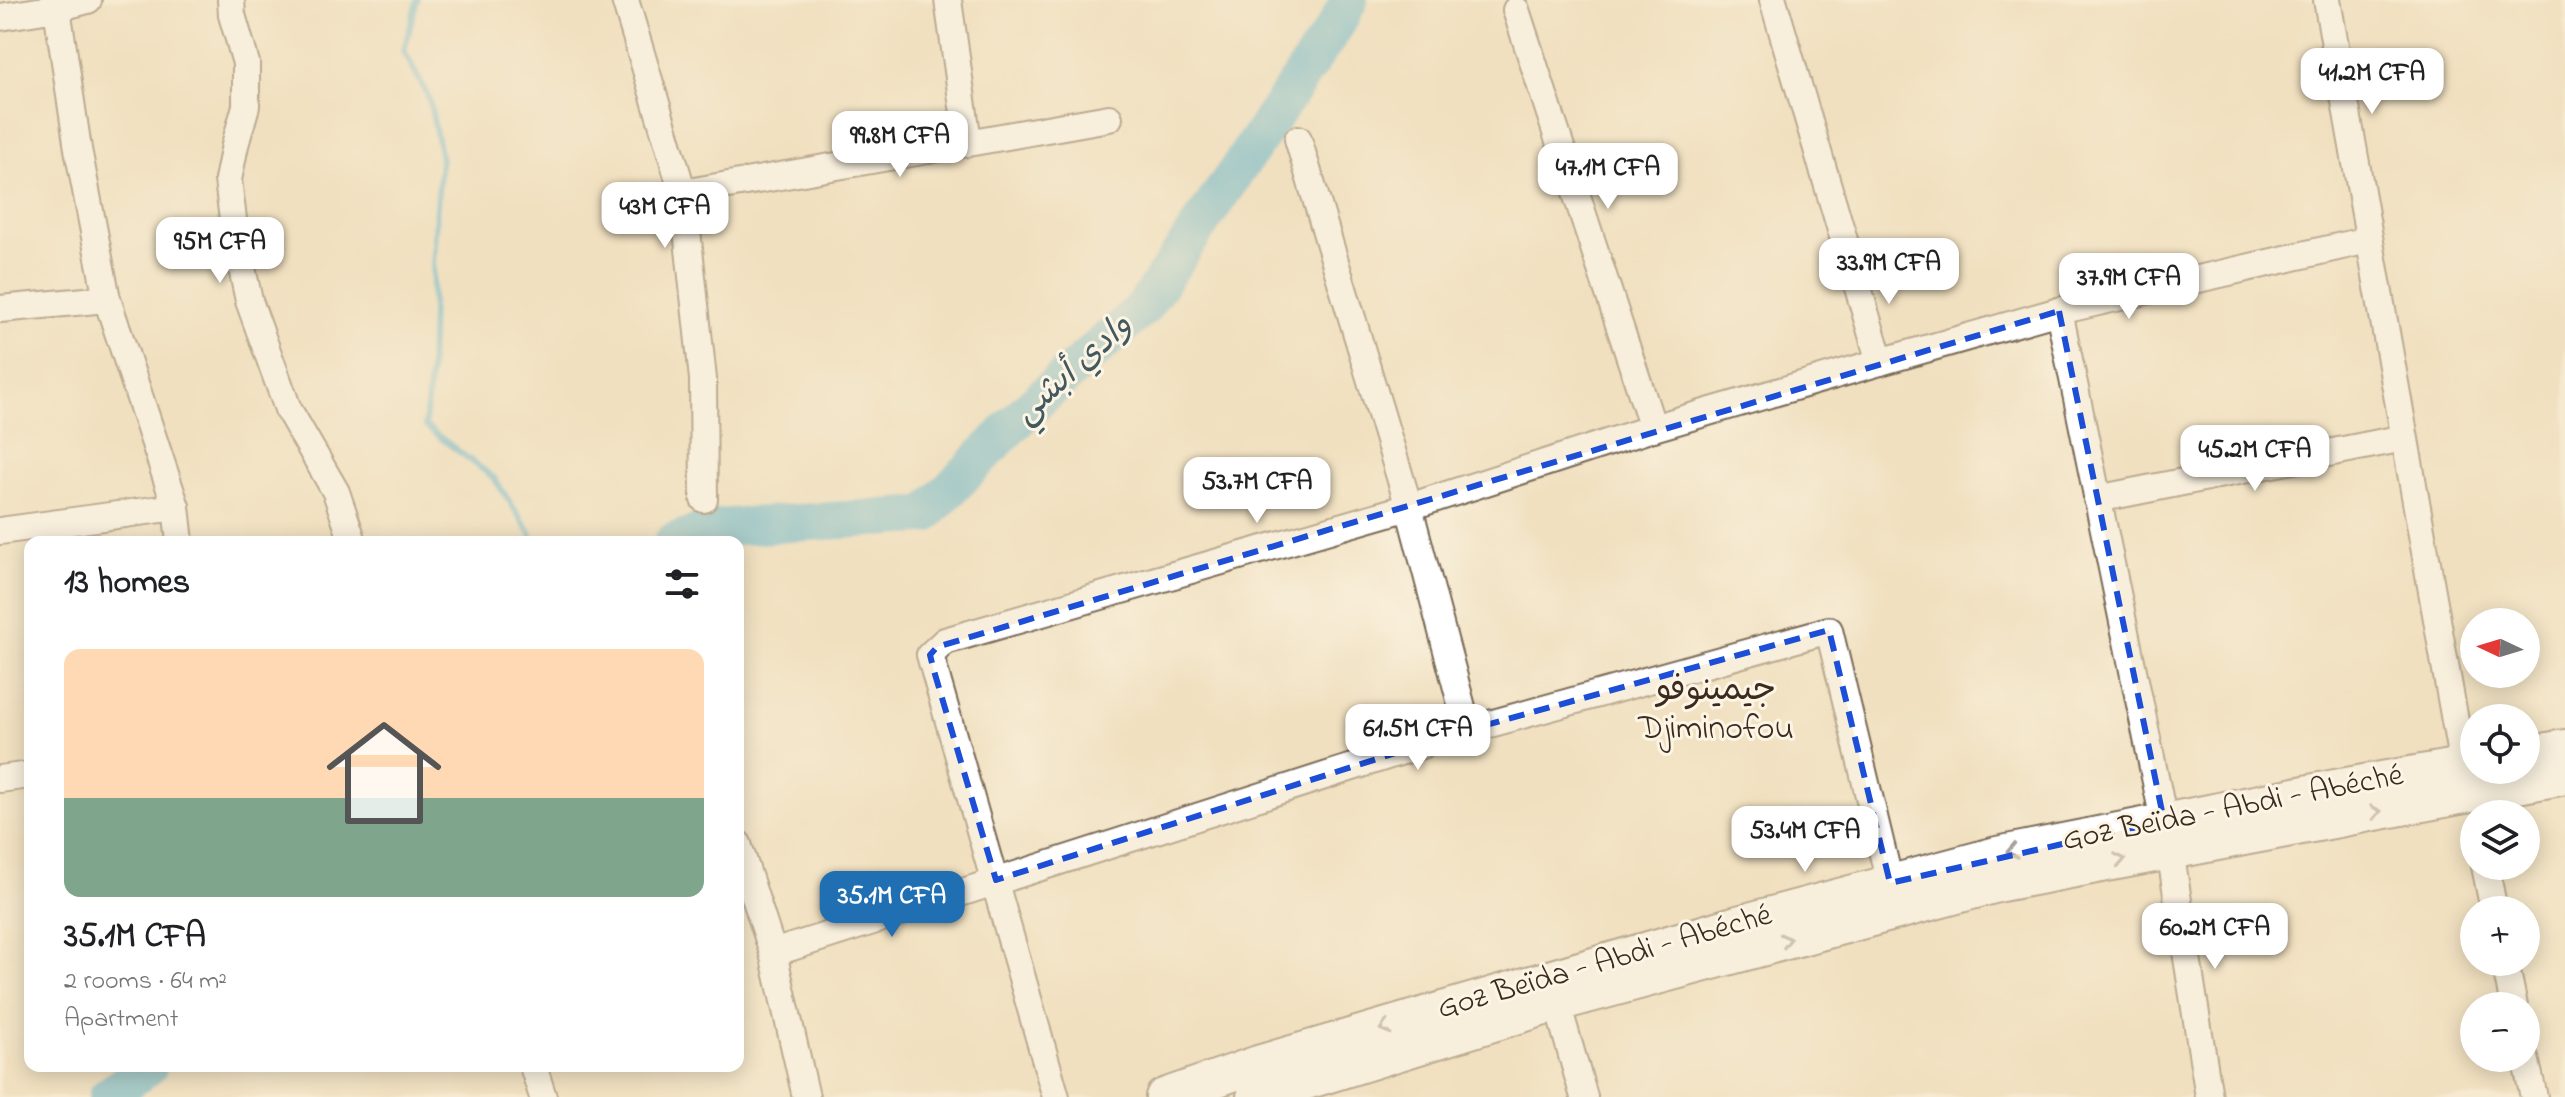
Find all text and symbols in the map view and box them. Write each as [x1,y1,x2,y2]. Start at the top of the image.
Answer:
pin: 41.2M CFA [2280,48,2464,116]
text: 41.2M CFA [2319,55,2425,93]
pin: 99.8M CFA [808,111,992,179]
text: 99.8M CFA [850,118,950,156]
pin: 47.1M CFA [1516,143,1700,211]
text: 47.1M CFA [1556,150,1660,188]
pin: 43M CFA [591,182,739,250]
text: 43M CFA [620,189,710,227]
pin: 95M CFA [146,217,294,285]
text: 95M CFA [174,224,266,262]
pin: 33.9M CFA [1797,238,1981,306]
text: 33.9M CFA [1837,245,1941,283]
pin: 37.9M CFA [2037,253,2221,321]
text: 37.9M CFA [2077,260,2181,298]
water label: وادي أبشي [1004,303,1145,438]
pin: 45.2M CFA [2163,425,2347,493]
text: 45.2M CFA [2198,432,2312,470]
pin: 53.7M CFA [1165,457,1349,525]
text: 53.7M CFA [1201,464,1313,502]
text: 13 homes [64,559,190,609]
icon: filters [660,562,704,606]
north arrow [2460,608,2540,688]
map controls [2460,608,2540,1072]
district label: جيمينوفو Djiminofou [1637,666,1794,755]
icon: home [312,701,456,845]
pin: 61.5M CFA [1326,704,1510,772]
button: locate [2460,704,2540,784]
text: 61.5M CFA [1363,711,1473,749]
street label: Goz Beïda - Abdi - Abéché [2059,753,2408,865]
button: layers [2460,800,2540,880]
one-way arrow [2369,804,2382,821]
pin: 53.4M CFA [1713,806,1897,874]
text: 53.4M CFA [1749,813,1861,851]
one-way arrow [2005,842,2019,859]
one-way arrow [2113,852,2127,869]
pin: 35.1M CFA [800,871,984,939]
text: 35.1M CFA [838,878,946,916]
street label: Goz Beïda - Abdi - Abéché [1432,893,1778,1033]
button: + [2460,896,2540,976]
pin: 60.2M CFA [2123,903,2307,971]
text: 60.2M CFA [2160,910,2270,948]
text: 35.1M CFA [64,913,206,963]
one-way arrow [1779,933,1792,950]
text: 2 rooms · 64 m² [64,963,227,1001]
button: − [2460,992,2540,1072]
text: Apartment [64,1001,178,1039]
one-way arrow [1378,1018,1392,1035]

